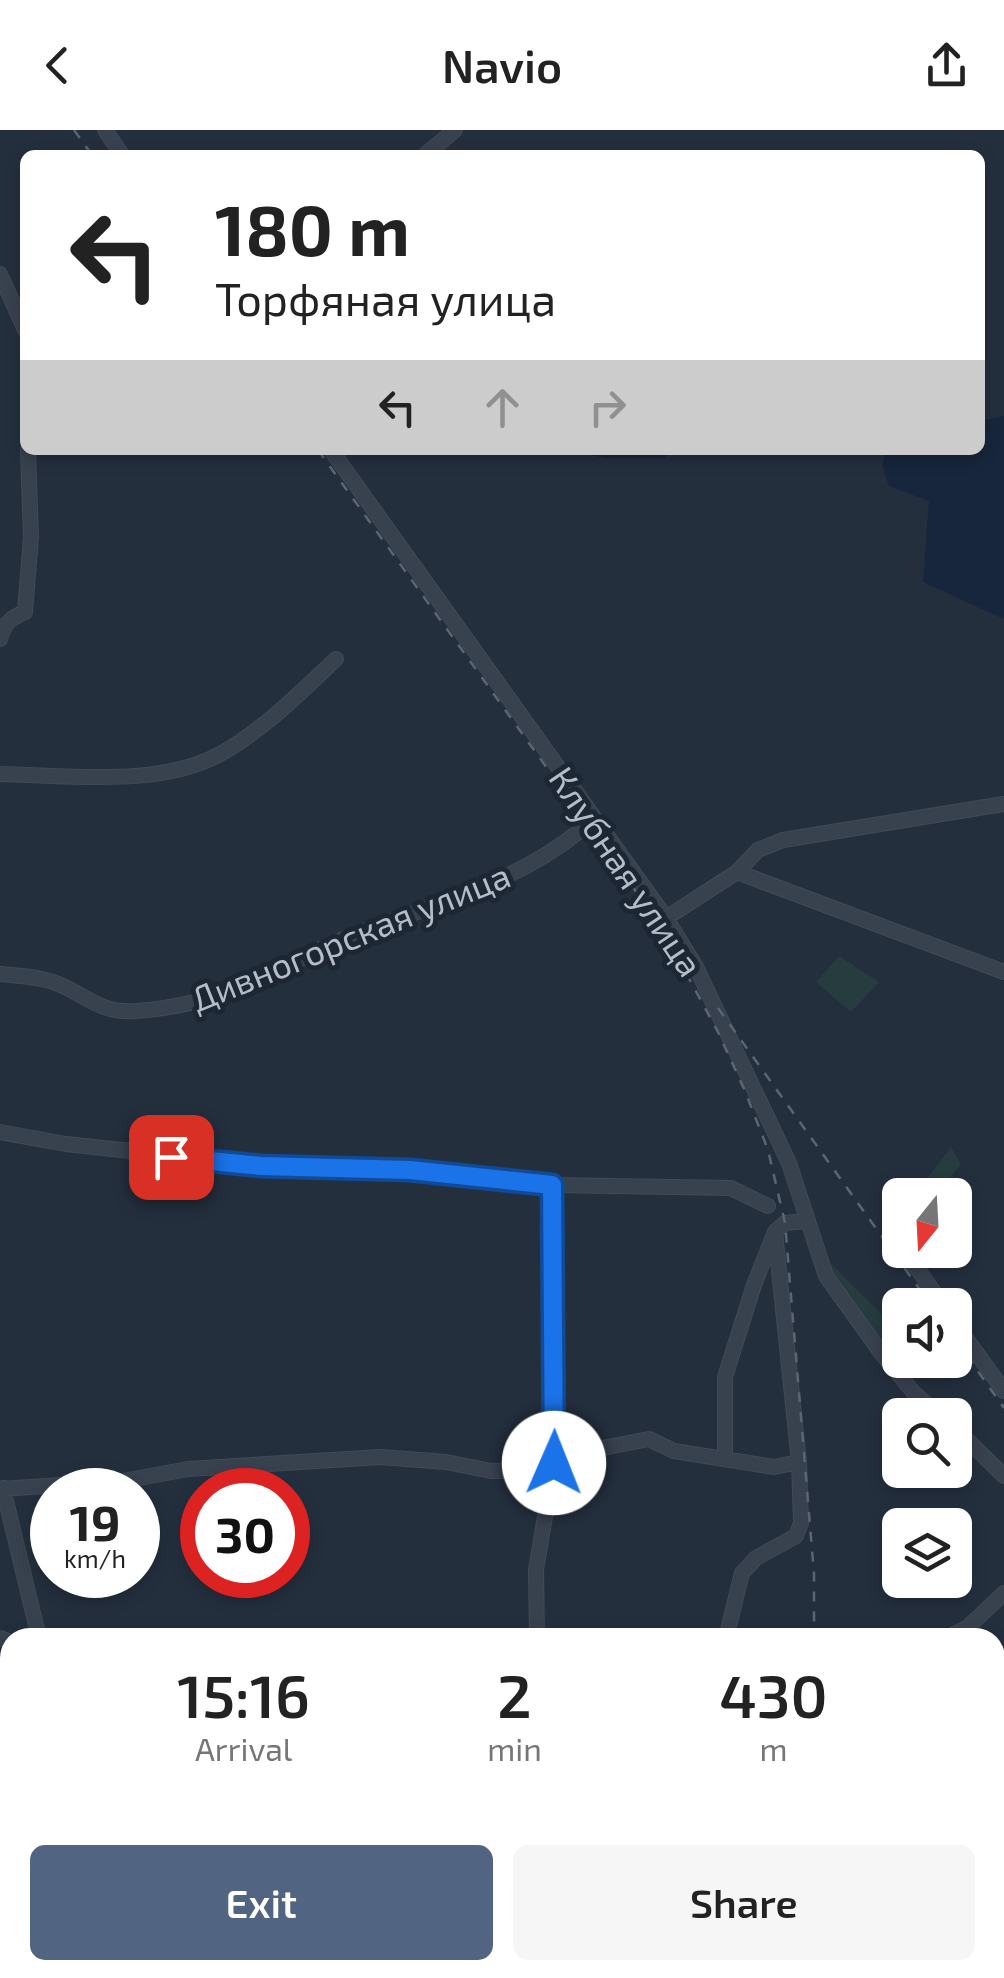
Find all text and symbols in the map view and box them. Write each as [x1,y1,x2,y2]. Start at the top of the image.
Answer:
icon: back [30,38,85,93]
text: Navio [442,38,562,92]
icon: share [919,38,974,93]
text: 180 m [215,186,410,270]
icon: left [50,190,180,320]
text: Торфяная улица [215,271,556,325]
icon: left [370,380,425,435]
icon: ahead [475,380,530,435]
icon: right [580,380,635,435]
street label: Клубная улица [541,758,713,984]
street label: Дивногорская улица [184,853,516,1020]
pin [129,1115,214,1200]
icon: arrive [144,1130,199,1185]
north arrow [882,1178,972,1268]
map controls [882,1178,972,1598]
button: sound [882,1288,972,1378]
button: search [882,1398,972,1488]
position arrow [502,1411,606,1515]
speed limit sign: 30 [180,1468,310,1598]
text: 19 [69,1491,121,1551]
button: layers [882,1508,972,1598]
text: km/h [64,1543,126,1573]
text: 15:16 [177,1658,310,1730]
text: 2 [497,1658,532,1730]
text: 430 [719,1658,828,1730]
text: Arrival [195,1729,292,1767]
text: min [487,1729,542,1767]
text: m [759,1729,787,1767]
button: Exit [30,1845,493,1960]
button: Share [513,1845,975,1960]

